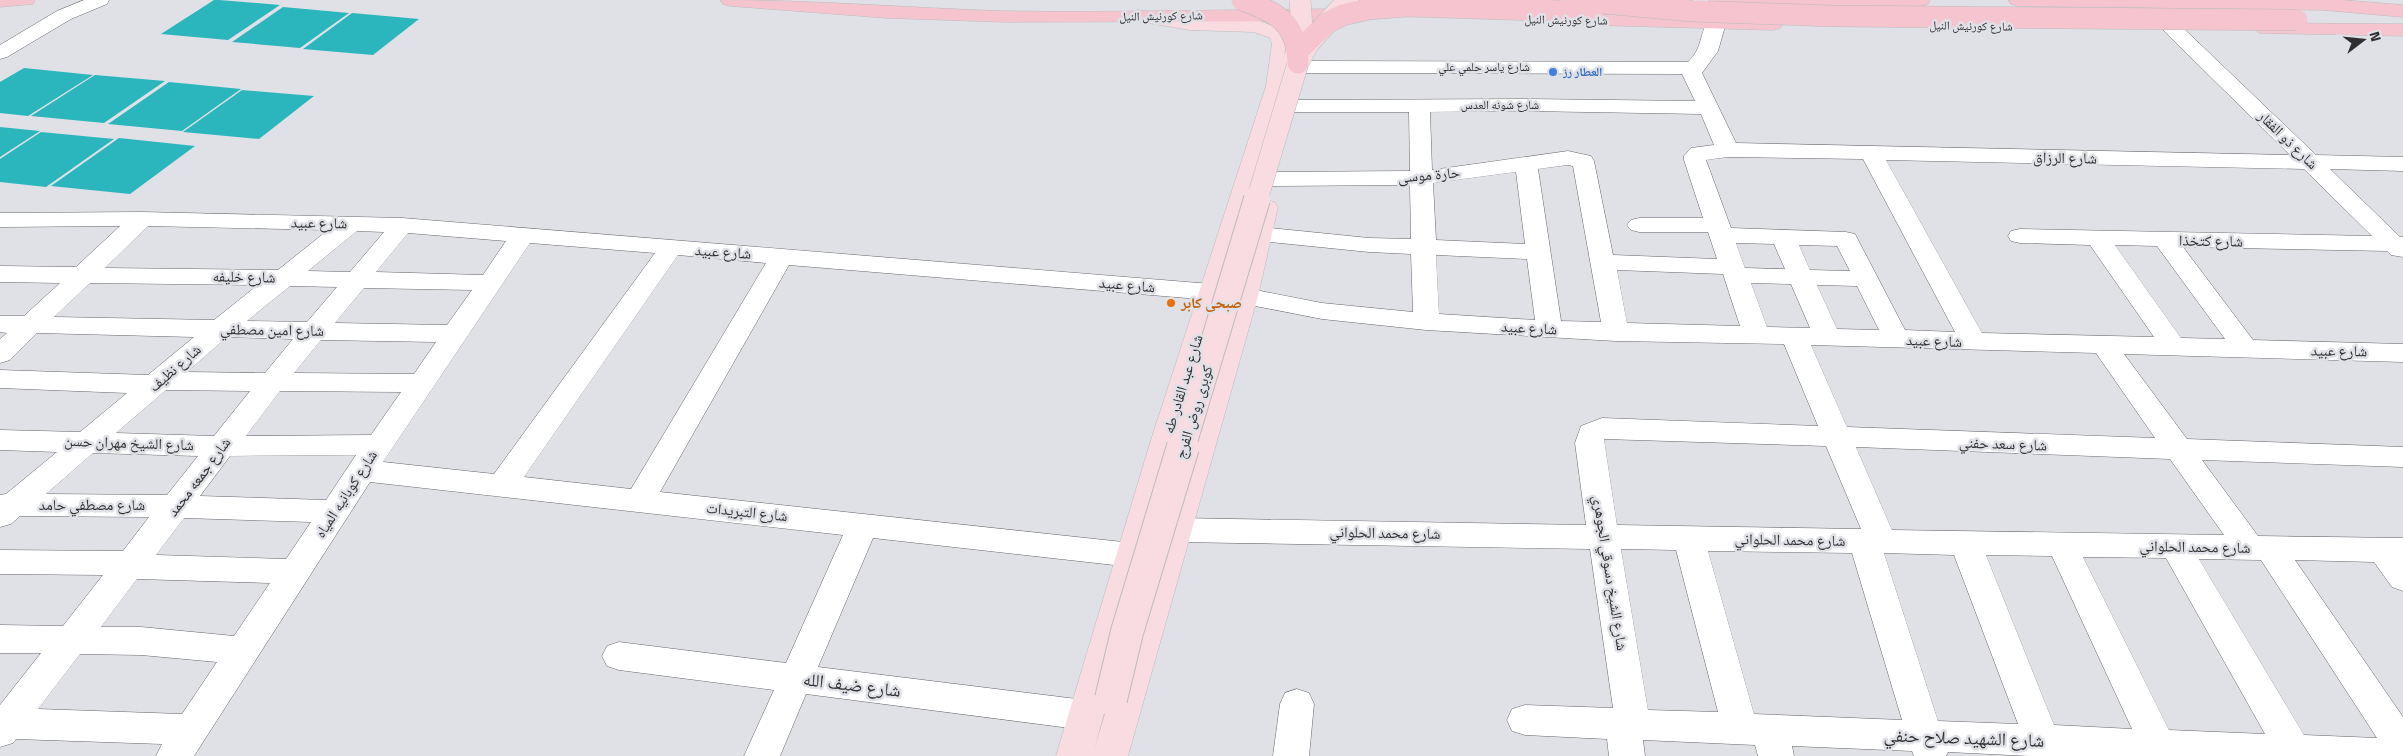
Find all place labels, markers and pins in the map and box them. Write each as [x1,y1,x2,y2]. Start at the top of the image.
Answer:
place label: العطار رز [1562,62,1603,81]
marker: العطار رز [1547,66,1559,78]
place label: صبحى كابر [1180,291,1242,314]
marker: صبحى كابر [1165,297,1177,309]

